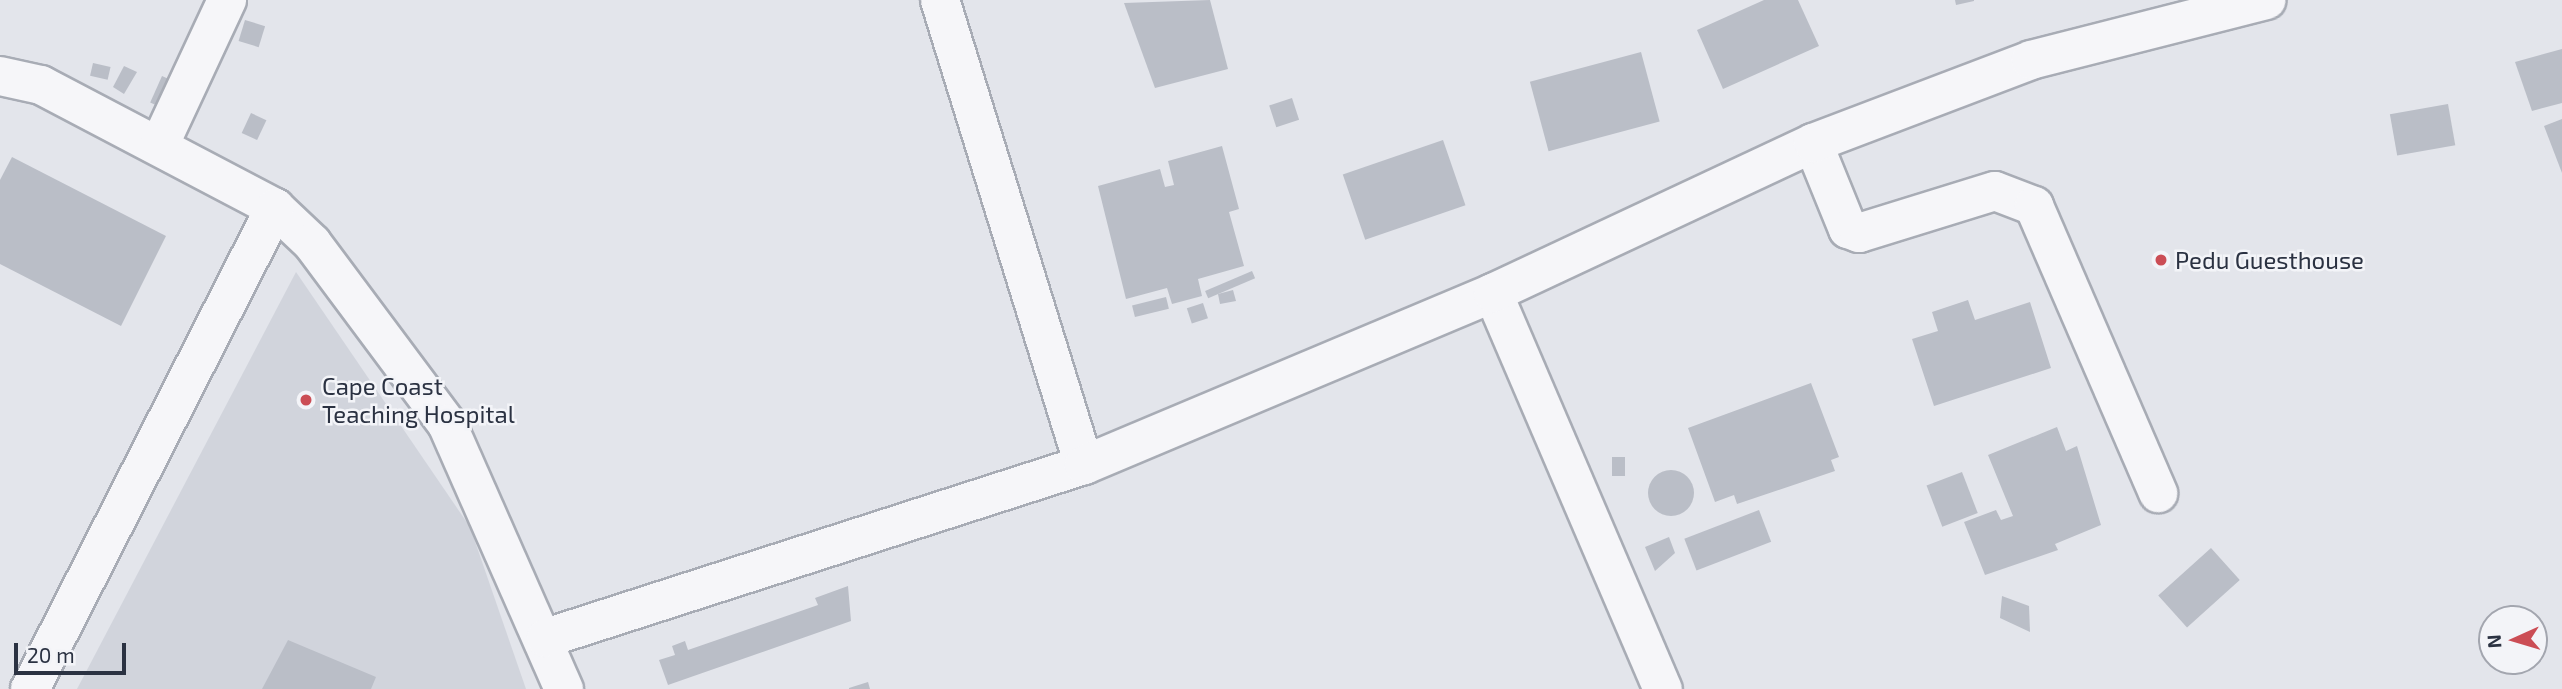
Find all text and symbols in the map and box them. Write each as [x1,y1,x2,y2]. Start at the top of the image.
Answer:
place label: Pedu Guesthouse [2175,246,2364,274]
marker: Pedu Guesthouse [2153,252,2169,268]
place label: Cape Coast Teaching Hospital [322,372,515,428]
marker: Cape Coast Teaching Hospital [296,390,316,410]
north arrow [2478,605,2548,675]
scale bar [18,630,130,674]
text: N [2482,634,2505,649]
text: 20 m [27,642,75,667]

